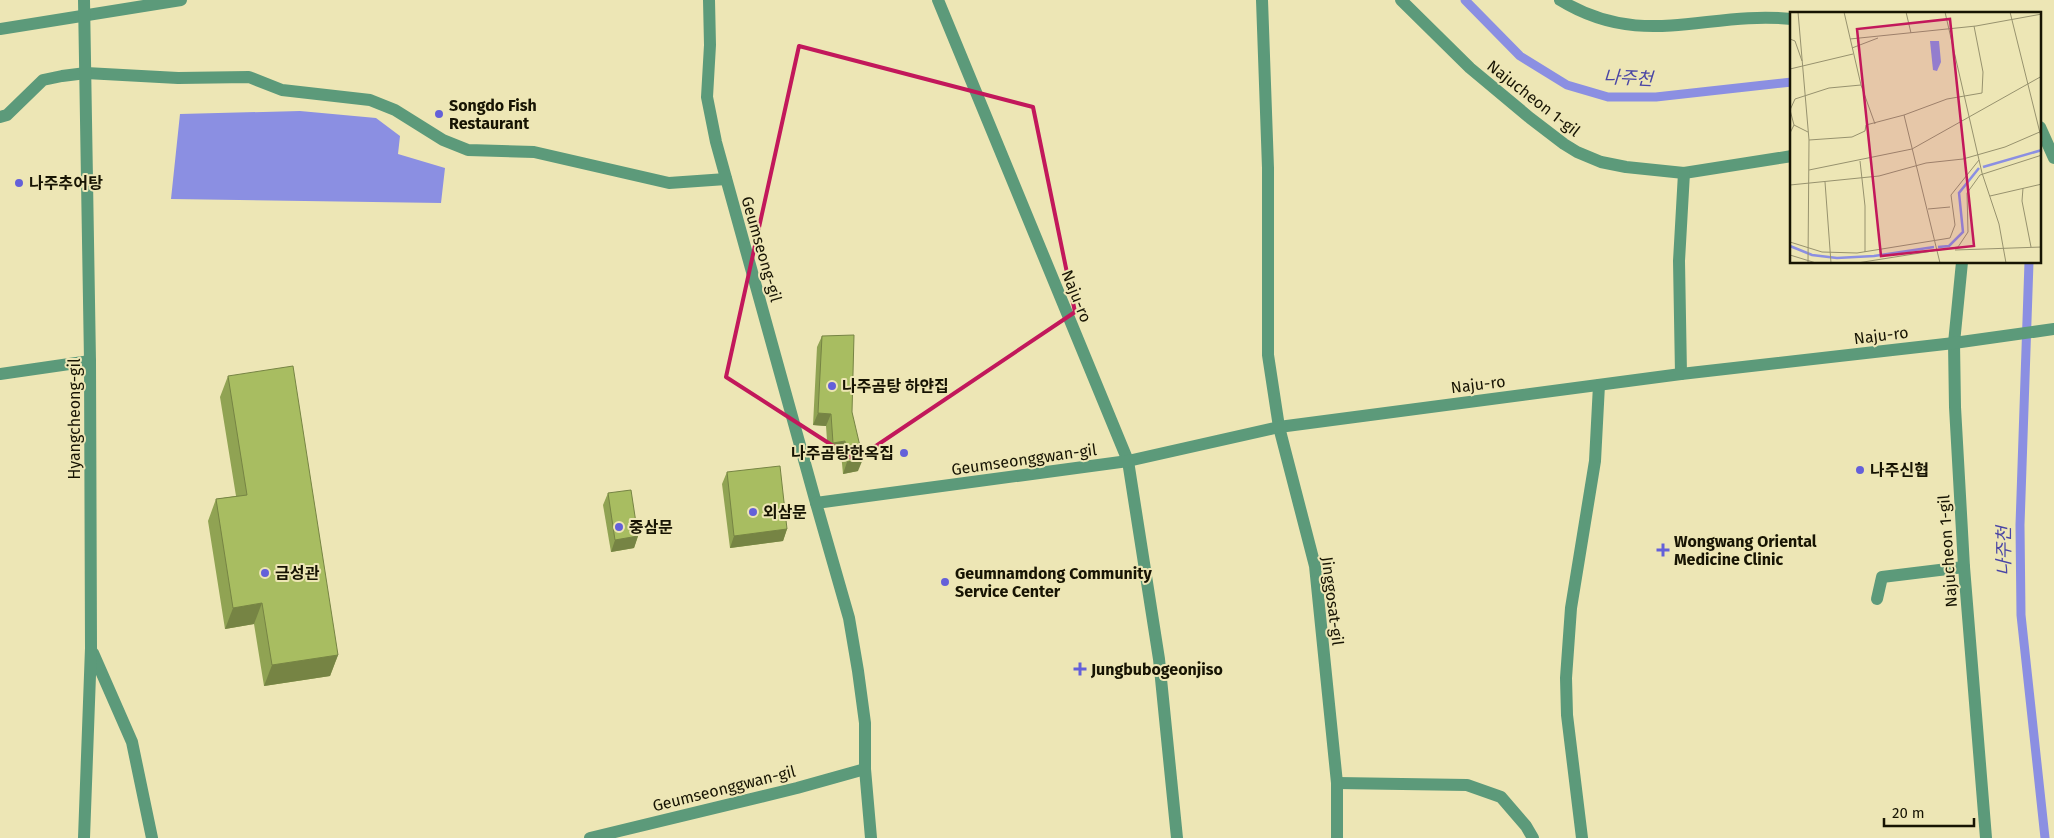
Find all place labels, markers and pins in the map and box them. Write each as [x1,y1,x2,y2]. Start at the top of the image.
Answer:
place label: Songdo Fish Restaurant [449,96,537,133]
marker: Songdo Fish Restaurant [433,108,445,120]
place label: 나주추어탕 [29,174,103,193]
marker: 나주추어탕 [13,177,25,189]
place label: 나주곰탕 하얀집 [842,377,949,396]
marker: 나주곰탕 하얀집 [826,380,838,392]
place label: 나주곰탕한옥집 [791,444,894,463]
marker: 나주곰탕한옥집 [898,447,910,459]
place label: 나주신협 [1870,461,1929,480]
marker: 나주신협 [1854,464,1866,476]
place label: 외삼문 [763,503,807,522]
marker: 외삼문 [747,506,759,518]
place label: 중삼문 [629,518,673,537]
marker: 중삼문 [613,521,625,533]
place label: Wongwang Oriental Medicine Clinic [1674,532,1817,569]
marker: Wongwang Oriental Medicine Clinic [1656,543,1670,557]
place label: 금성관 [275,564,319,583]
place label: Geumnamdong Community Service Center [955,564,1152,601]
marker: 금성관 [259,567,271,579]
marker: Geumnamdong Community Service Center [939,576,951,588]
place label: Jungbubogeonjiso [1090,660,1223,679]
marker: Jungbubogeonjiso [1073,662,1087,676]

